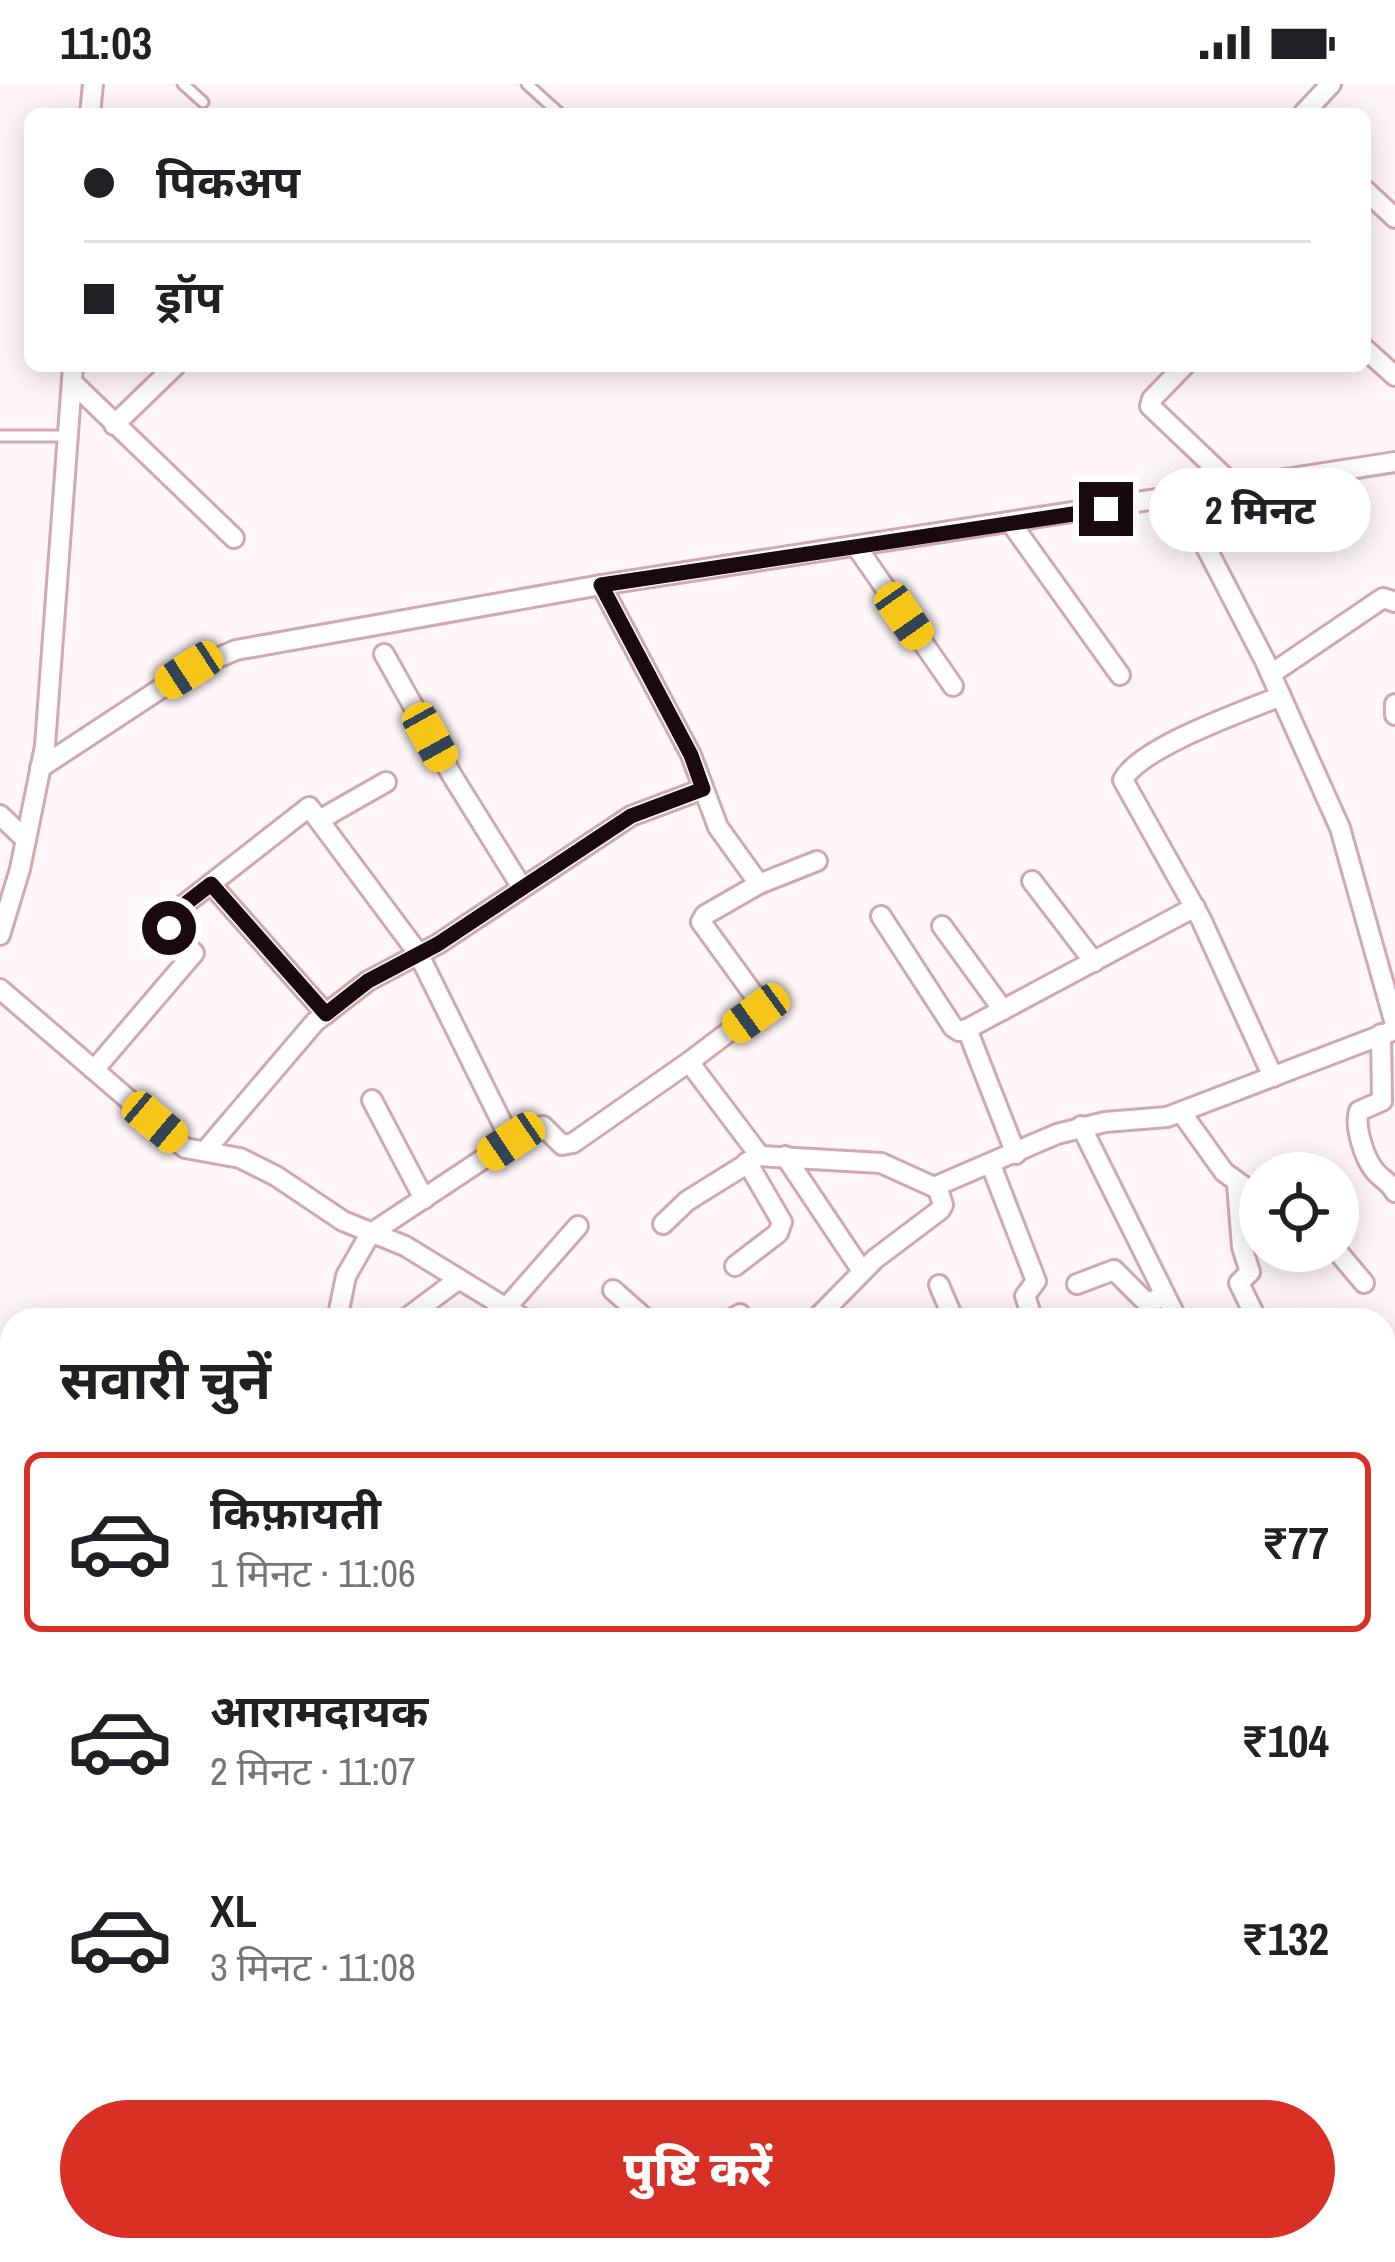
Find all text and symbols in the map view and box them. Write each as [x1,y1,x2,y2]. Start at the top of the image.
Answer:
text: 11:03 [60,12,152,73]
text: पिकअप [156,151,300,212]
text: ड्रॉप [156,266,223,327]
callout: 2 मिनट [1148,467,1370,551]
route end [1079,482,1133,536]
text: 2 मिनट [1205,484,1315,536]
car [869,576,939,656]
car [149,635,229,705]
car [397,697,463,777]
route start [142,901,196,955]
car [716,977,796,1049]
car [116,1085,194,1159]
car [471,1106,551,1176]
map controls [1239,1152,1359,1272]
button: locate [1239,1152,1359,1272]
text: सवारी चुनें [60,1343,271,1416]
text: किफ़ायती [210,1482,381,1543]
icon: car [66,1488,174,1596]
text: ₹77 [1262,1512,1329,1573]
text: 1 मिनट · 11:06 [210,1547,416,1599]
text: आरामदायक [210,1680,428,1741]
icon: car [66,1686,174,1794]
text: ₹104 [1241,1710,1329,1771]
text: 2 मिनट · 11:07 [210,1745,416,1797]
text: XL [210,1880,257,1941]
icon: car [66,1884,174,1992]
text: ₹132 [1241,1908,1329,1969]
text: 3 मिनट · 11:08 [210,1941,416,1993]
button: पुष्टि करें [60,2100,1335,2238]

